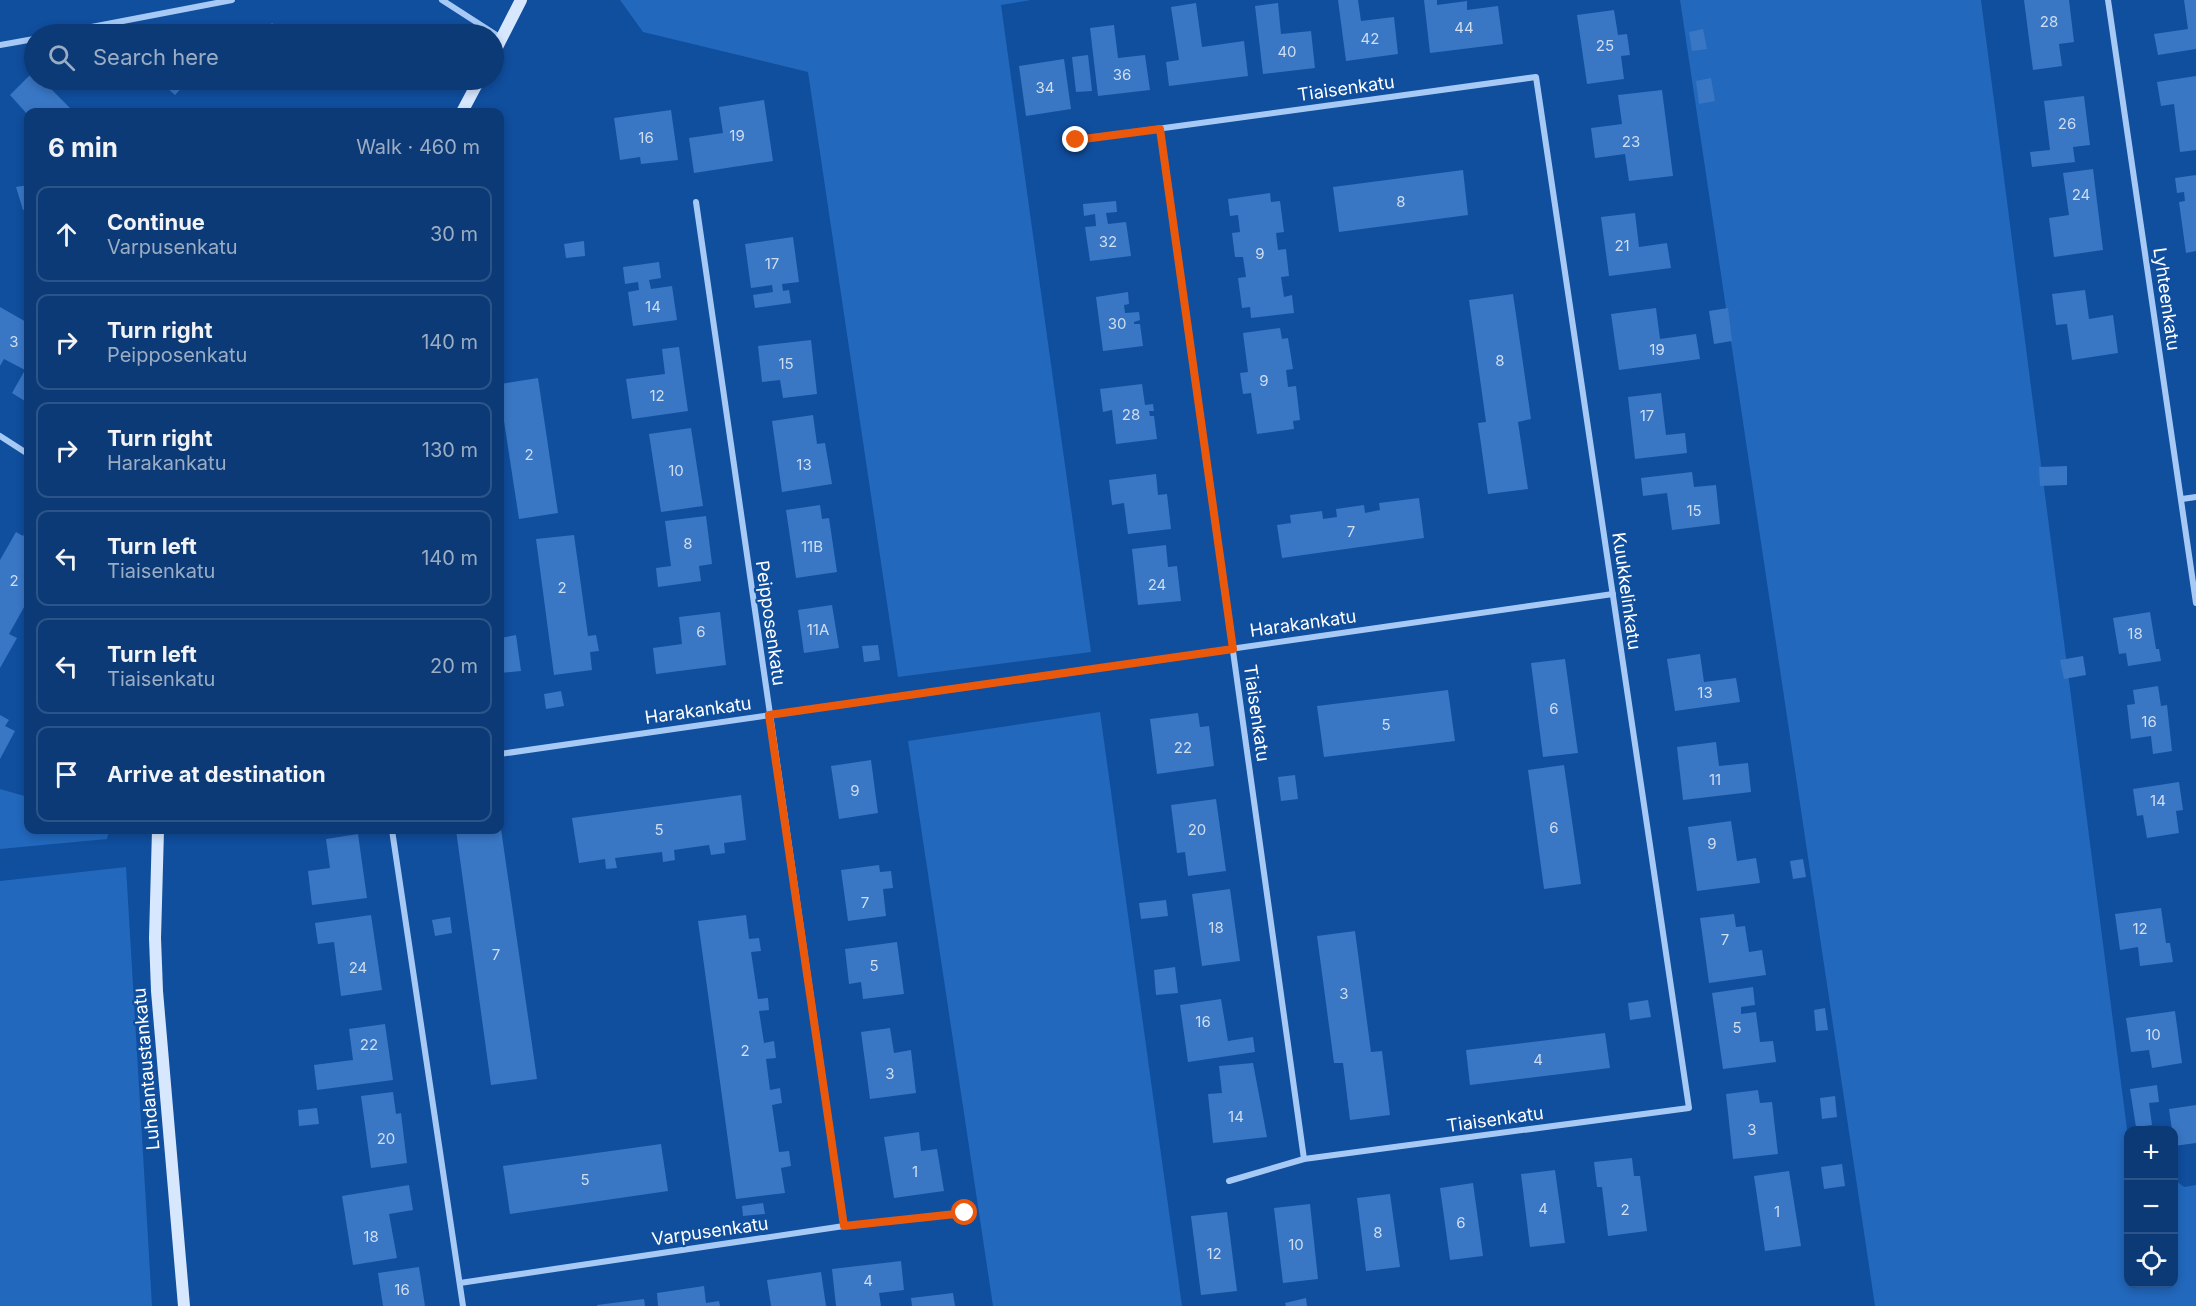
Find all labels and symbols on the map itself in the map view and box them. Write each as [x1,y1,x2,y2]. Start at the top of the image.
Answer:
house number: 28 [2040,12,2058,31]
house number: 44 [1454,18,1474,37]
house number: 42 [1361,29,1379,48]
house number: 25 [1596,36,1614,55]
house number: 40 [1277,42,1297,61]
house number: 36 [1113,65,1131,84]
street label: Tiaisenkatu [1296,71,1396,105]
house number: 34 [1036,78,1054,97]
house number: 26 [2058,114,2076,133]
house number: 19 [729,126,745,145]
route end [1062,126,1088,152]
house number: 16 [638,128,654,147]
house number: 23 [1622,132,1640,151]
house number: 24 [2072,185,2090,204]
house number: 8 [1396,192,1406,211]
house number: 32 [1099,232,1117,251]
house number: 21 [1614,236,1630,255]
house number: 9 [1255,244,1265,263]
street label: Lyhteenkatu [2149,246,2185,352]
house number: 17 [765,254,779,273]
house number: 14 [645,297,661,316]
house number: 30 [1108,314,1126,333]
house number: 3 [9,332,19,351]
house number: 19 [1649,340,1665,359]
house number: 8 [1495,351,1505,370]
house number: 15 [778,354,794,373]
house number: 9 [1259,371,1269,390]
house number: 12 [649,386,665,405]
house number: 28 [1122,405,1140,424]
house number: 17 [1640,406,1654,425]
house number: 2 [524,445,534,464]
house number: 13 [796,455,812,474]
house number: 10 [668,461,684,480]
house number: 15 [1686,501,1702,520]
house number: 7 [1347,522,1355,541]
street label: Kuukkelinkatu [1608,531,1646,651]
house number: 8 [683,534,693,553]
house number: 11B [801,537,823,556]
street label: Peipposenkatu [752,559,790,687]
house number: 2 [9,571,19,590]
house number: 24 [1148,575,1166,594]
house number: 2 [557,578,567,597]
street label: Harakankatu [1248,605,1358,641]
house number: 11A [807,620,829,639]
house number: 6 [696,622,706,641]
house number: 18 [2127,624,2143,643]
street label: Tiaisenkatu [1240,663,1274,763]
house number: 13 [1697,683,1713,702]
street label: Harakankatu [643,692,753,728]
house number: 6 [1549,699,1559,718]
house number: 16 [2141,712,2157,731]
house number: 5 [1381,715,1391,734]
house number: 22 [1174,738,1192,757]
house number: 11 [1709,770,1721,789]
house number: 9 [850,781,860,800]
house number: 14 [2150,791,2166,810]
house number: 6 [1549,818,1559,837]
house number: 5 [654,820,664,839]
house number: 20 [1188,820,1206,839]
house number: 9 [1707,834,1717,853]
house number: 7 [861,893,869,912]
house number: 18 [1208,918,1224,937]
house number: 12 [2132,919,2148,938]
house number: 7 [1721,930,1729,949]
house number: 7 [492,945,500,964]
house number: 5 [869,956,879,975]
house number: 24 [349,958,367,977]
house number: 3 [1339,984,1349,1003]
street label: Luhdantaustankatu [128,987,164,1151]
house number: 16 [1195,1012,1211,1031]
house number: 5 [1732,1018,1742,1037]
house number: 10 [2145,1025,2161,1044]
house number: 22 [360,1035,378,1054]
house number: 2 [740,1041,750,1060]
house number: 4 [1533,1050,1543,1069]
house number: 3 [885,1064,895,1083]
street label: Tiaisenkatu [1445,1102,1545,1136]
house number: 14 [1228,1107,1244,1126]
house number: 3 [1747,1120,1757,1139]
house number: 20 [377,1129,395,1148]
house number: 1 [912,1162,918,1181]
house number: 5 [580,1170,590,1189]
route start [951,1199,977,1225]
house number: 4 [1538,1199,1548,1218]
house number: 2 [1620,1200,1630,1219]
house number: 1 [1774,1202,1780,1221]
street label: Varpusenkatu [650,1212,770,1250]
house number: 6 [1456,1213,1466,1232]
house number: 8 [1373,1223,1383,1242]
house number: 18 [363,1227,379,1246]
house number: 10 [1288,1235,1304,1254]
house number: 12 [1206,1244,1222,1263]
house number: 4 [863,1271,873,1290]
house number: 16 [394,1280,410,1299]

